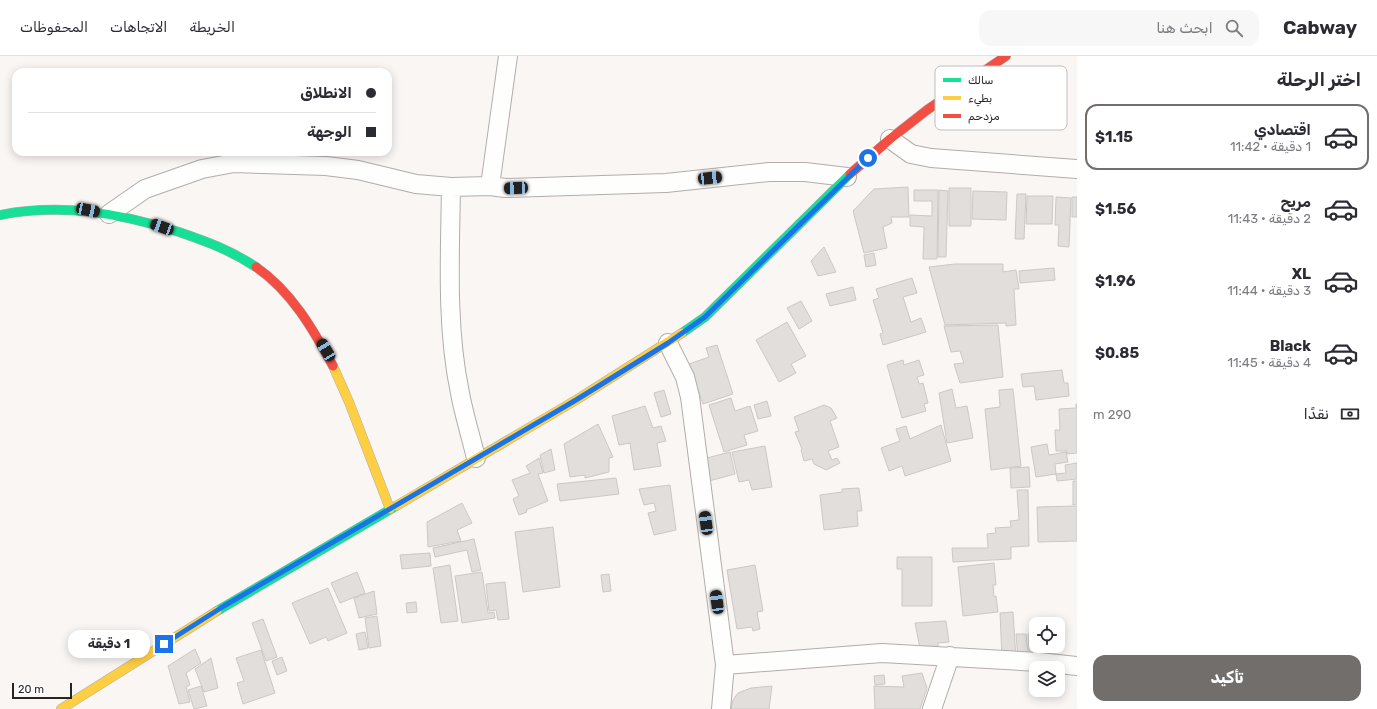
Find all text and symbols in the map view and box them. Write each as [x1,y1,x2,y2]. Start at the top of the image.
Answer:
search box [979,10,1259,46]
text: Cabway [1283,16,1357,39]
icon: search [1223,17,1245,39]
text: المحفوظات [20,19,88,36]
text: الاتجاهات [110,19,167,36]
text: الخريطة [189,19,235,36]
text: ابحث هنا [1156,19,1213,37]
legend [935,66,1067,130]
text: اختر الرحلة [1277,69,1361,91]
text: سالك [968,74,993,87]
text: الانطلاق [300,84,352,102]
text: بطيء [968,92,992,107]
text: مزدحم [968,110,1000,124]
icon: car [1323,119,1359,155]
text: اقتصادي [1254,121,1311,139]
text: الوجهة [307,123,352,141]
text: $1.15 [1095,128,1133,146]
text: 1 دقيقة · 11:42 [1230,139,1311,154]
route start [859,149,877,167]
car [697,171,723,185]
car [504,182,528,194]
icon: car [1323,191,1359,227]
text: مريح [1280,193,1311,211]
text: $1.56 [1095,200,1136,218]
car [75,202,101,218]
text: 2 دقيقة · 11:43 [1228,211,1311,226]
car [149,217,175,237]
icon: car [1323,263,1359,299]
text: XL [1292,265,1311,283]
text: $1.96 [1095,272,1135,290]
text: 3 دقيقة · 11:44 [1227,283,1311,298]
icon: car [1323,335,1359,371]
car [315,337,337,363]
text: Black [1270,337,1311,355]
text: $0.85 [1095,344,1139,362]
text: 4 دقيقة · 11:45 [1227,355,1311,370]
icon: cash [1339,403,1361,425]
text: نقدًا [1304,405,1329,423]
text: 290 m [1093,407,1131,422]
car [698,510,714,536]
car [709,589,725,615]
map controls [1029,617,1065,697]
button: locate [1029,617,1065,653]
callout: 1 دقيقة [68,630,150,658]
route end [155,635,173,653]
text: 1 دقيقة [88,636,130,651]
button: تأكيد [1093,655,1361,701]
button: layers [1029,661,1065,697]
scale bar [12,681,72,700]
text: 20 m [18,683,44,696]

